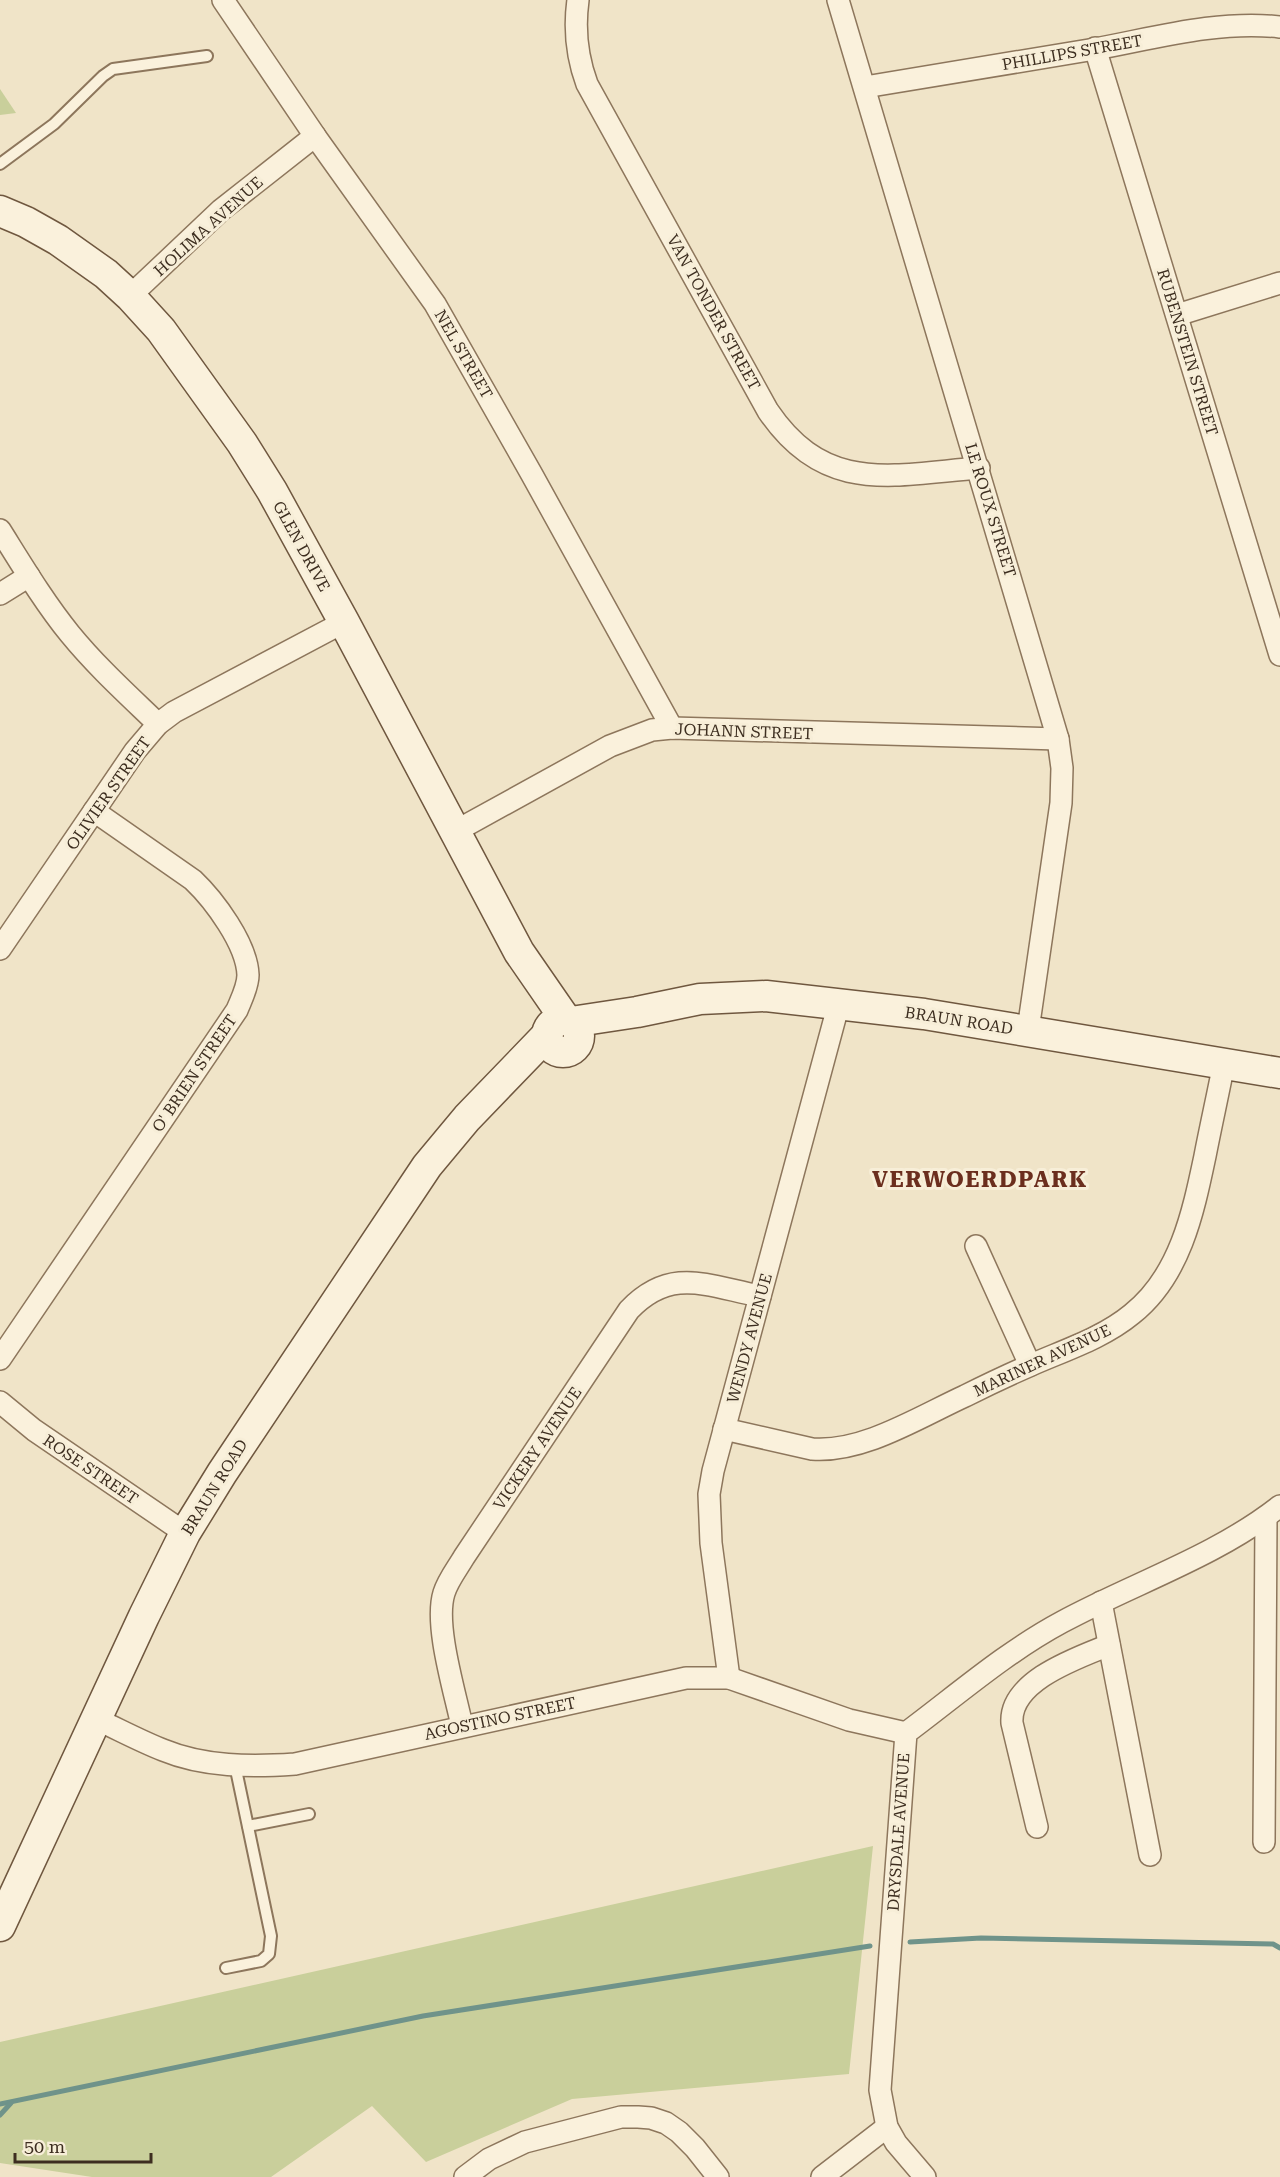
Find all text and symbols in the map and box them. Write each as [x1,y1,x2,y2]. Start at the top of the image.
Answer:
street label: PHILLIPS STREET [1000,31,1144,74]
street label: HOLIMA AVENUE [150,172,267,280]
street label: VAN TONDER STREET [663,231,764,393]
street label: RUBENSTEIN STREET [1153,266,1222,438]
street label: NEL STREET [430,306,497,402]
street label: LE ROUX STREET [961,441,1020,580]
street label: GLEN DRIVE [269,498,334,595]
street label: JOHANN STREET [674,720,814,743]
street label: OLIVIER STREET [62,733,155,854]
street label: BRAUN ROAD [903,1003,1014,1038]
street label: O' BRIEN STREET [148,1011,241,1136]
district label: VERWOERDPARK [872,1167,1088,1192]
street label: WENDY AVENUE [723,1271,776,1405]
street label: MARINER AVENUE [970,1320,1114,1401]
street label: VICKERY AVENUE [489,1383,585,1513]
street label: ROSE STREET [40,1431,142,1508]
street label: BRAUN ROAD [177,1436,251,1539]
street label: AGOSTINO STREET [423,1693,578,1744]
street label: DRYSDALE AVENUE [883,1752,914,1912]
scale bar [15,2126,152,2164]
text: 50 m [24,2136,65,2157]

